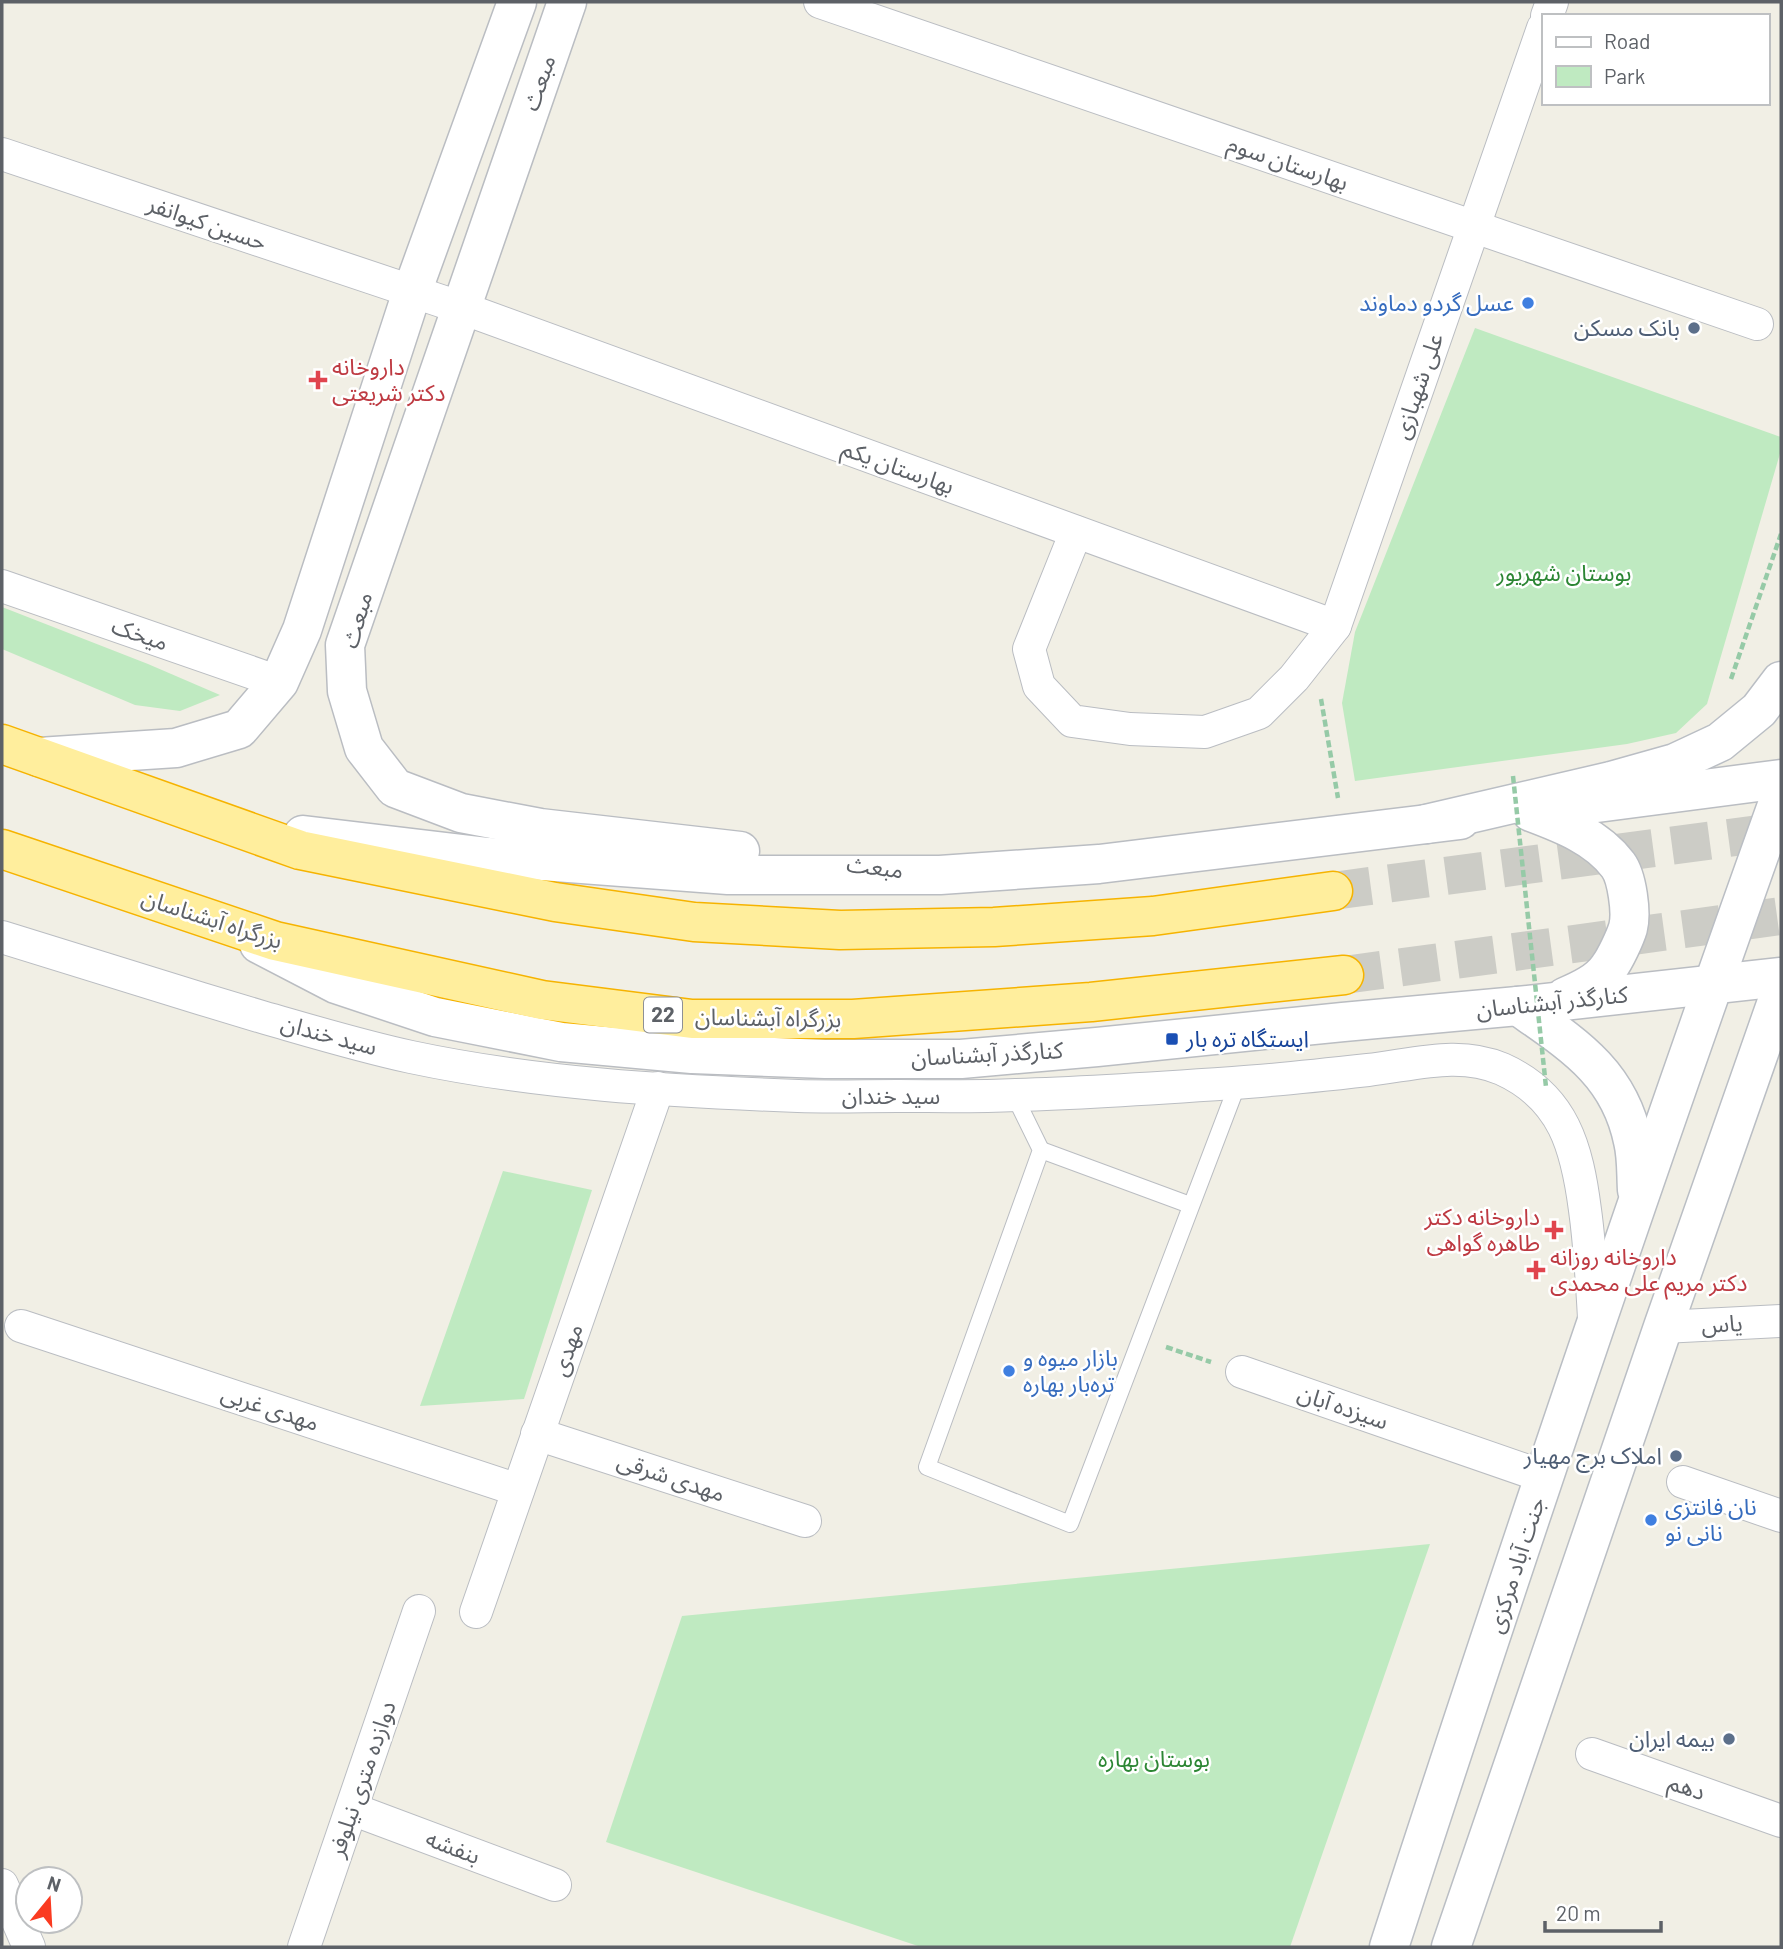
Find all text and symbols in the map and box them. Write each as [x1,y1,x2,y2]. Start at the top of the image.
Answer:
legend [1542,14,1769,105]
text: Road [1604,28,1650,53]
street label: مبعث [516,51,561,114]
text: Park [1604,63,1645,88]
street label: بهارستان سوم [1223,128,1352,201]
street label: حسین کیوانفر [143,188,271,256]
place label: عسل گردو دماوند [1359,288,1514,317]
marker: عسل گردو دماوند [1520,295,1536,311]
place label: بانک مسکن [1574,313,1680,341]
marker: بانک مسکن [1686,320,1702,336]
street label: علی شهبازی [1386,329,1449,443]
place label: داروخانه دکتر شریعتی [332,352,446,407]
marker: داروخانه دکتر شریعتی [310,372,326,388]
street label: بهارستان یکم [837,433,958,503]
park label: بوستان شهریور [1496,558,1632,587]
street label: مبعث [335,588,377,651]
street label: میخک [108,610,172,656]
street label: مبعث [845,849,905,883]
street label: بزرگراه آبشناسان [138,882,286,955]
street label: کنارگذر آبشناسان [1475,979,1630,1024]
road number: 22 [644,998,682,1032]
street label: بزرگراه آبشناسان [695,1002,841,1033]
street label: سید خندان [278,1008,380,1060]
place label: ایستگاه تره بار [1185,1024,1309,1053]
marker: ایستگاه تره بار [1164,1031,1180,1047]
street label: کنارگذر آبشناسان [910,1035,1064,1072]
street label: سید خندان [842,1081,940,1109]
place label: داروخانه دکتر طاهره گواهی [1423,1202,1540,1257]
marker: داروخانه دکتر طاهره گواهی [1546,1222,1562,1238]
place label: داروخانه روزانه دکتر مریم علی محمدی [1550,1242,1747,1300]
marker: داروخانه روزانه دکتر مریم علی محمدی [1528,1262,1544,1278]
street label: یاس [1701,1308,1743,1338]
street label: مهدی [544,1320,588,1380]
place label: بازار میوه و تره‌بار بهاره [1023,1343,1118,1398]
marker: بازار میوه و تره‌بار بهاره [1001,1363,1017,1379]
street label: مهدی غربی [218,1378,323,1437]
street label: سیزده آبان [1294,1378,1392,1436]
place label: املاک برج مهیار [1523,1441,1662,1473]
street label: مهدی شرقی [614,1445,729,1508]
marker: املاک برج مهیار [1668,1448,1684,1464]
place label: نان فانتزی نانی نو [1665,1492,1757,1547]
street label: جنت آباد مرکزی [1480,1493,1551,1637]
marker: نان فانتزی نانی نو [1643,1512,1659,1528]
street label: دوازده متری نیلوفر [321,1697,402,1862]
place label: بیمه ایران [1629,1724,1715,1753]
marker: بیمه ایران [1721,1731,1737,1747]
park label: بوستان بهاره [1098,1744,1210,1773]
street label: دهم [1664,1767,1709,1809]
street label: بنفشه [422,1823,485,1869]
north arrow [14,1865,84,1935]
text: N [45,1870,64,1896]
scale bar [1545,1890,1660,1934]
text: 20 m [1556,1900,1601,1925]

